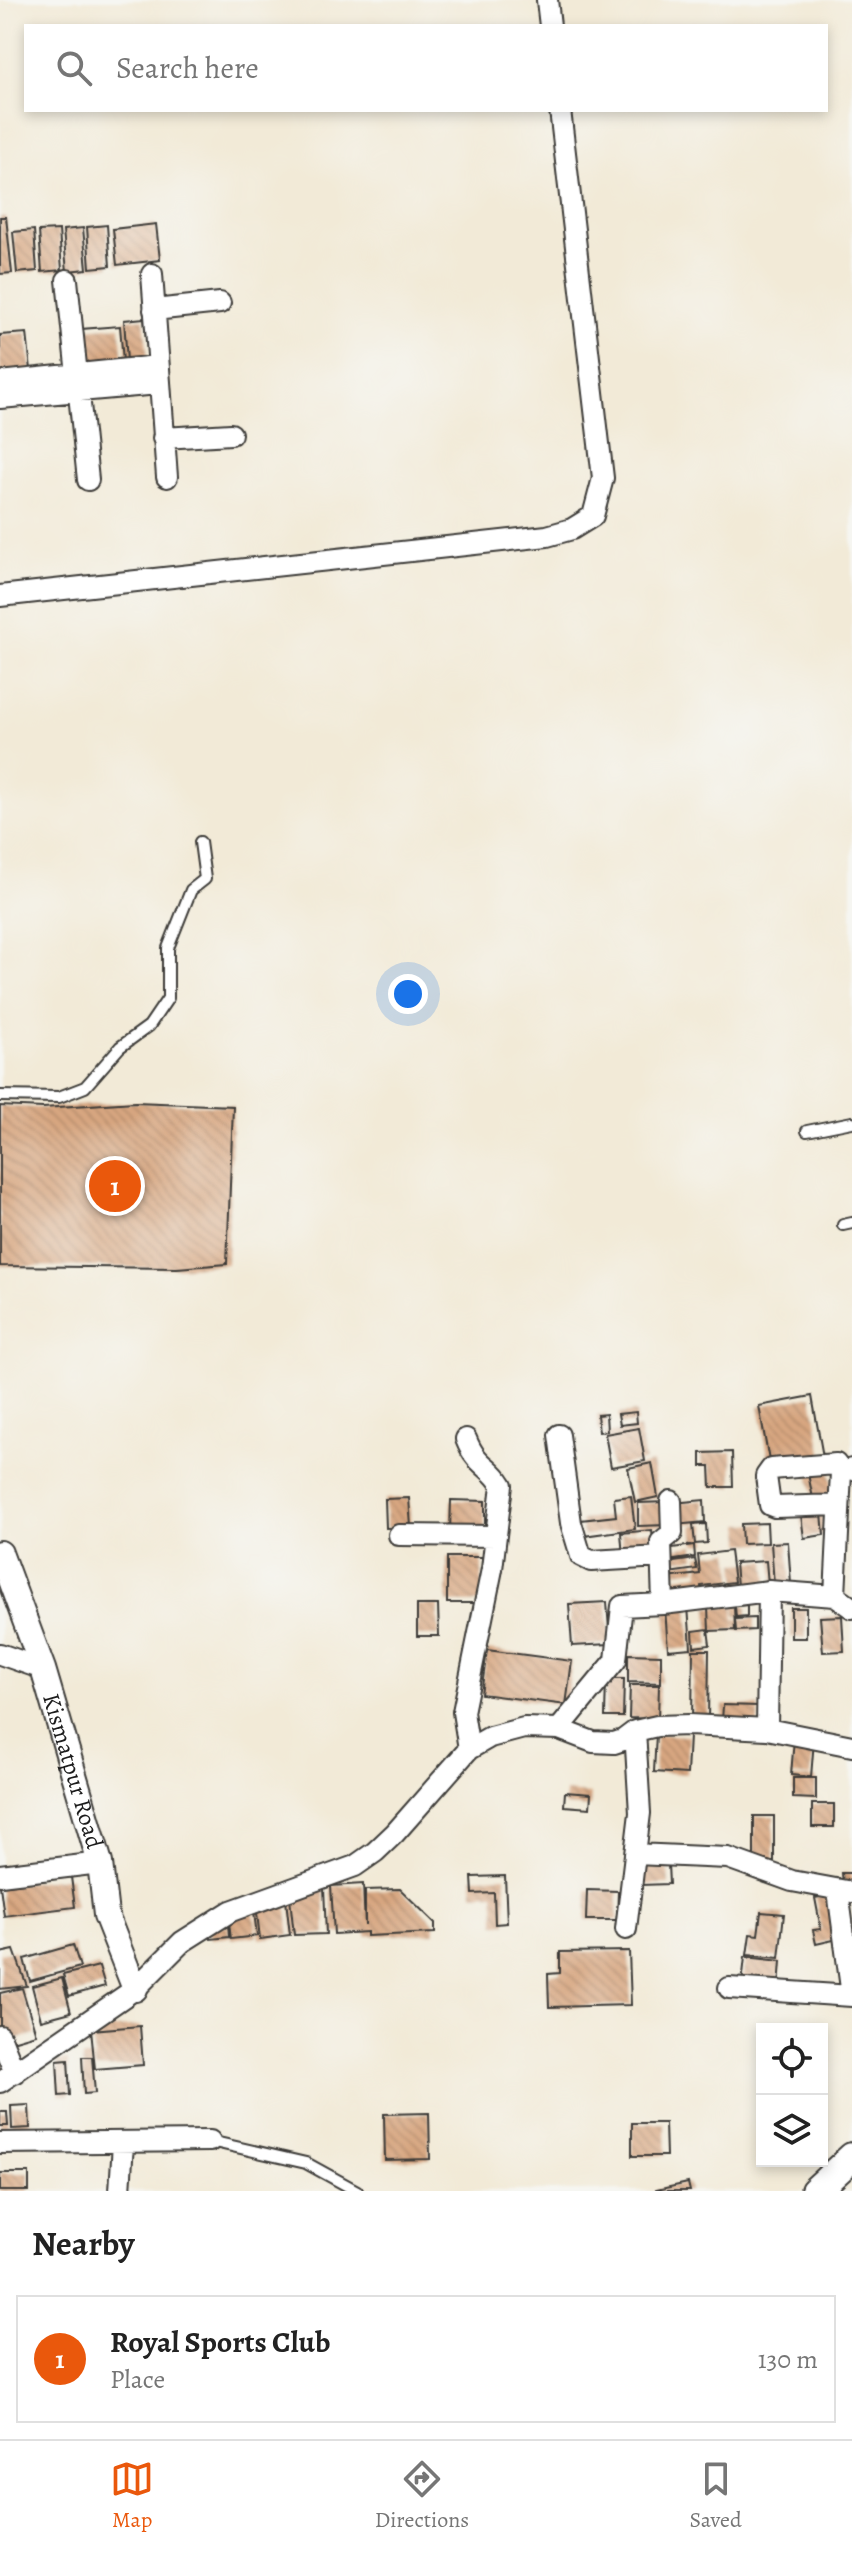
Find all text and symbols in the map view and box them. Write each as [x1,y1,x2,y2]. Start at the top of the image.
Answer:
search box [24,24,828,112]
icon: search [52,46,96,90]
text: Search here [116,48,259,88]
your location [388,974,428,1014]
pin: 1 [89,1156,141,1216]
street label: Kismatpur Road [35,1690,111,1852]
map controls [756,2023,828,2167]
button: locate [756,2023,828,2095]
button: layers [756,2095,828,2167]
text: Nearby [32,2220,135,2267]
text: Royal Sports Club [110,2322,330,2362]
text: 1 [55,2342,65,2377]
text: 130 m [758,2342,818,2377]
text: Place [110,2362,165,2397]
tab: Map [110,2457,154,2535]
tab: Directions [375,2457,469,2535]
tab: Saved [690,2457,742,2535]

